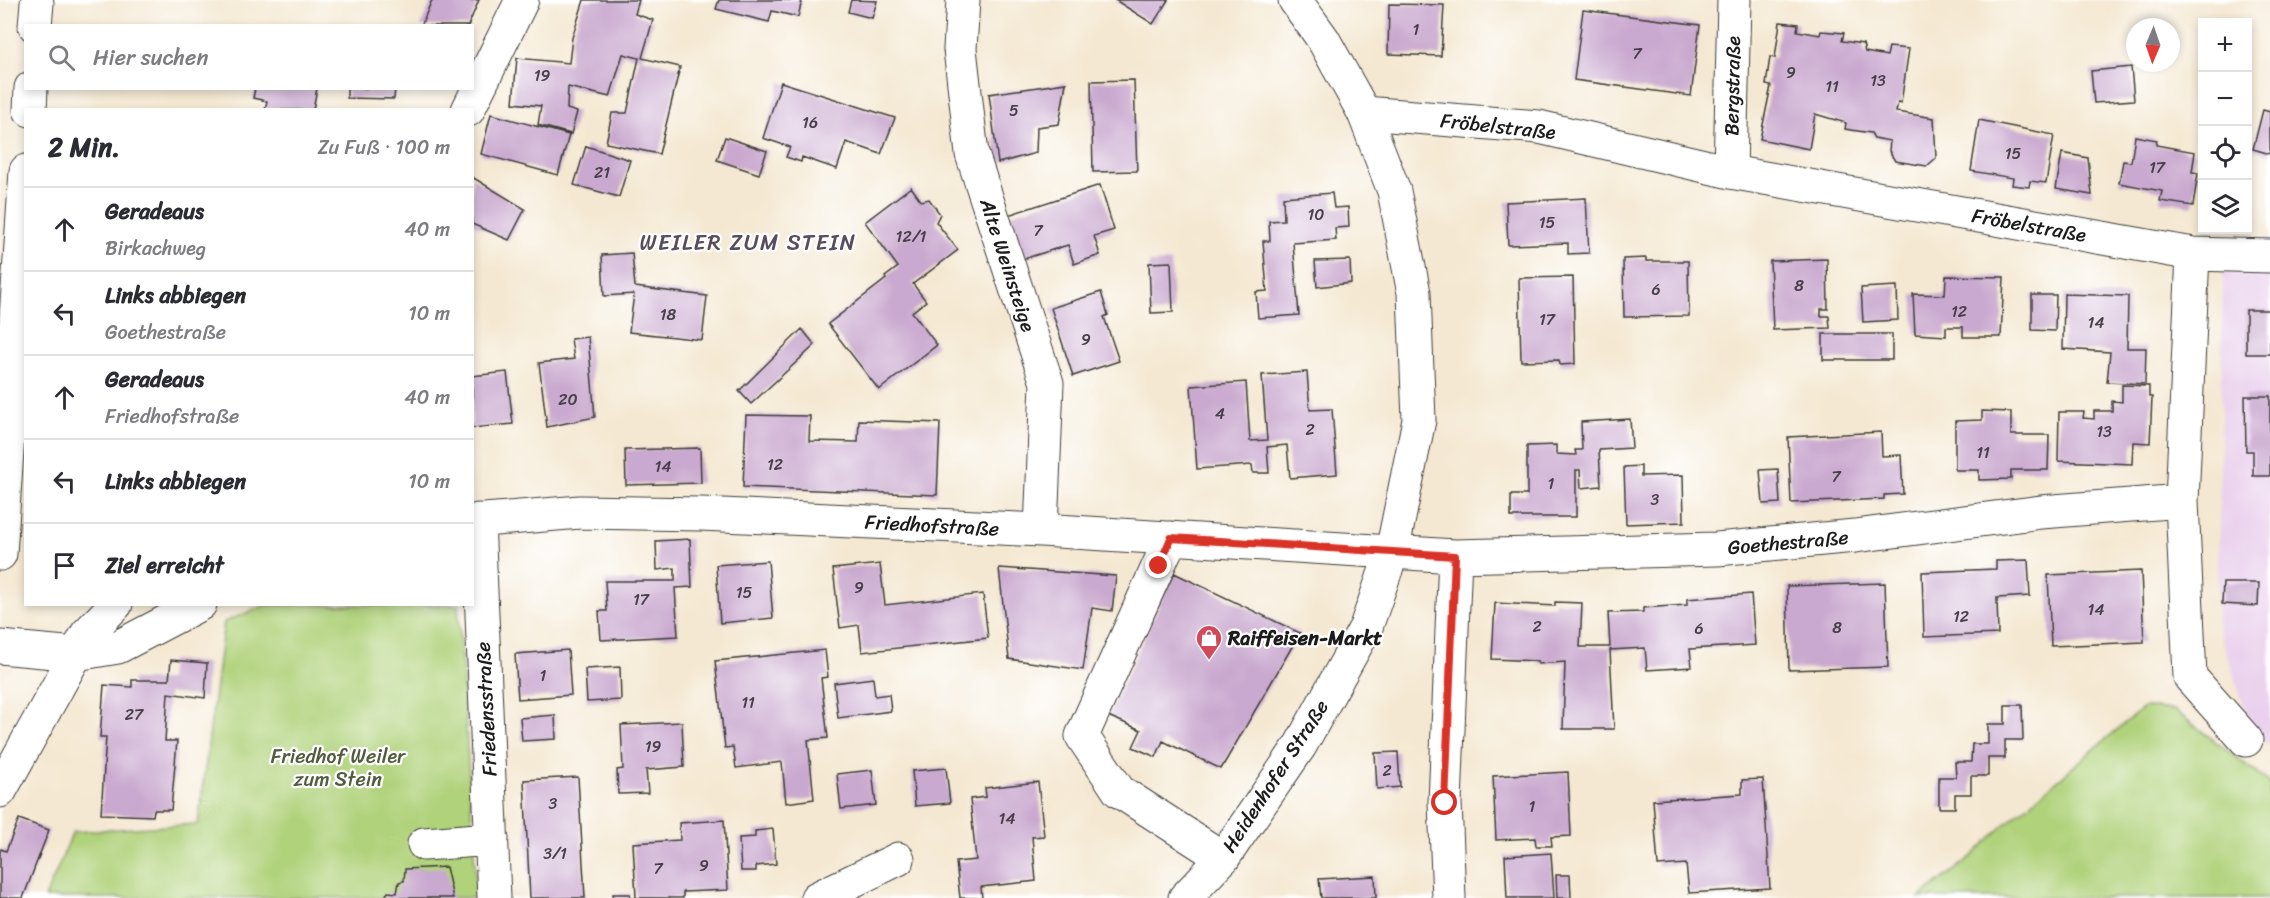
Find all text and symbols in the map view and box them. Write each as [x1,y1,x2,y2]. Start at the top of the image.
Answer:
house number: 1 [1413,15,1420,44]
north arrow [2126,18,2180,72]
map controls [2198,18,2252,234]
button: + [2198,18,2252,72]
search box [24,24,474,90]
street label: Bergstraße [1714,35,1751,136]
text: Hier suchen [93,38,208,77]
house number: 7 [1632,39,1642,68]
icon: search [45,41,78,74]
house number: 9 [1786,58,1796,87]
house number: 19 [534,61,551,90]
house number: 13 [1870,66,1886,95]
house number: 11 [1825,72,1839,101]
button: − [2198,72,2252,126]
house number: 5 [1009,96,1019,125]
street label: Fröbelstraße [1439,103,1558,150]
house number: 16 [802,108,818,137]
text: 2 Min. [48,124,120,170]
button: locate [2198,126,2252,180]
text: Zu Fuß · 100 m [318,130,450,165]
house number: 15 [2005,139,2022,168]
house number: 17 [2149,153,2166,182]
house number: 21 [594,158,610,187]
button: layers [2198,180,2252,234]
text: Geradeaus [105,192,204,231]
street label: Alte Weinsteige [969,193,1046,337]
street label: Fröbelstraße [1969,198,2089,253]
house number: 10 [1308,200,1324,229]
house number: 15 [1539,208,1556,237]
text: 40 m [404,212,450,247]
icon: ahead [48,213,81,246]
house number: 7 [1033,216,1043,245]
house number: 12/1 [896,222,927,251]
district label: WEILER ZUM STEIN [640,223,856,262]
text: Birkachweg [105,231,206,266]
house number: 8 [1794,271,1804,300]
house number: 6 [1651,275,1661,304]
text: Links abbiegen [105,276,246,315]
text: 10 m [408,296,450,331]
icon: left [48,297,81,330]
house number: 12 [1951,297,1967,326]
house number: 18 [660,300,677,329]
house number: 17 [1539,305,1556,334]
house number: 14 [2088,308,2104,337]
text: Goethestraße [105,315,226,350]
house number: 9 [1081,325,1091,354]
text: Geradeaus [105,360,204,399]
text: 40 m [404,380,450,415]
icon: ahead [48,381,81,414]
house number: 20 [558,385,578,414]
text: Friedhofstraße [105,399,239,434]
house number: 4 [1215,399,1225,428]
house number: 2 [1305,415,1315,444]
house number: 13 [2096,417,2112,446]
house number: 11 [1976,438,1990,467]
house number: 12 [767,450,783,479]
house number: 14 [655,452,671,481]
text: Links abbiegen [105,462,246,501]
house number: 7 [1831,462,1841,491]
text: 10 m [408,464,450,499]
icon: left [48,465,81,498]
house number: 1 [1548,469,1555,498]
house number: 3 [1651,485,1660,514]
street label: Friedhofstraße [864,505,1000,546]
street label: Goethestraße [1726,520,1850,565]
text: Ziel erreicht [105,546,224,585]
icon: arrive [48,549,81,582]
route end [1145,552,1171,578]
house number: 9 [854,573,864,602]
house number: 15 [736,578,753,607]
house number: 17 [633,585,650,614]
house number: 14 [2088,595,2104,624]
house number: 12 [1953,602,1969,631]
house number: 2 [1532,612,1542,641]
house number: 8 [1832,613,1842,642]
house number: 6 [1694,614,1704,643]
place label: Raiffeisen-Markt [1227,621,1382,656]
shop icon: Raiffeisen-Markt [1194,623,1224,661]
street label: Friedensstraße [465,641,508,777]
house number: 1 [540,661,547,690]
house number: 11 [741,688,755,717]
street label: Heidenhofer Straße [1213,692,1338,860]
house number: 27 [125,700,144,729]
house number: 19 [645,732,662,761]
park label: Friedhof Weiler zum Stein [271,739,406,797]
house number: 2 [1382,756,1392,785]
house number: 3 [549,789,558,818]
route start [1431,789,1457,815]
house number: 1 [1529,792,1536,821]
house number: 14 [999,804,1015,833]
house number: 3/1 [543,839,567,868]
house number: 9 [699,851,709,880]
house number: 7 [653,854,663,883]

